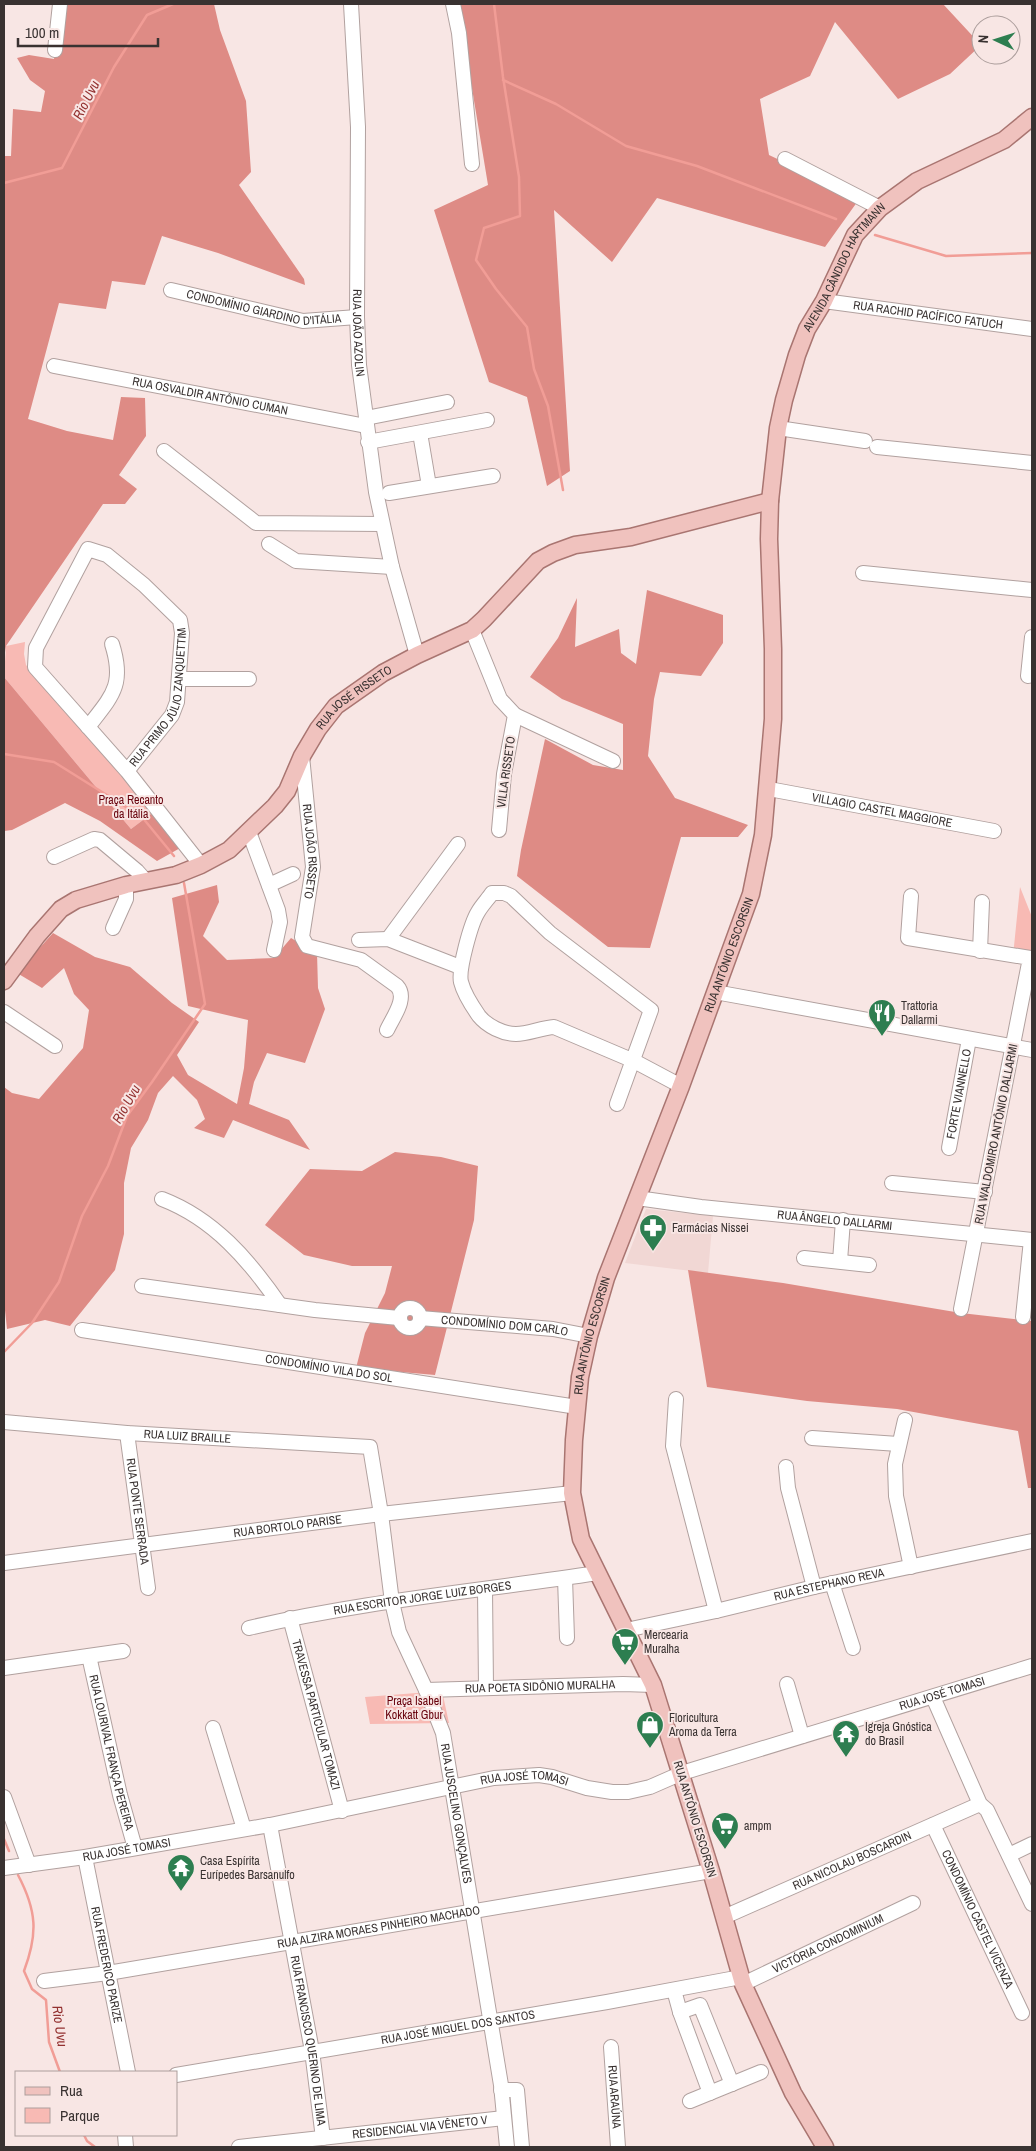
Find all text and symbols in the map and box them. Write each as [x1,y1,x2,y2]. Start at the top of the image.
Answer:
scale bar [18,15,158,47]
north arrow [971,15,1021,65]
text: 100 m [25,22,59,43]
text: N [974,34,992,44]
water label: Rio Uvu [69,77,104,123]
street label: AVENIDA CÂNDIDO HARTMANN [799,199,888,335]
street label: CONDOMÍNIO GIARDINO D'ITÁLIA [185,286,342,329]
street label: RUA JOÃO AZOLIN [349,289,368,378]
street label: RUA RACHID PACÍFICO FATUCH [852,297,1004,333]
street label: RUA OSVALDIR ANTÔNIO CUMAN [131,373,289,419]
street label: RUA PRIMO JÚLIO ZANQUETTIM [126,626,190,770]
street label: RUA JOSÉ RISSETO [312,662,395,733]
street label: VILLA RISSETO [493,735,519,809]
street label: VILLAGIO CASTEL MAGGIORE [810,789,954,831]
park label: Praça Recanto da Itália [98,792,164,822]
street label: RUA JOÃO RISSETO [299,803,321,900]
street label: RUA ANTÔNIO ESCORSIN [700,895,757,1015]
restaurant icon: Trattoria Dallarmi [867,998,897,1037]
place label: Trattoria Dallarmi [901,998,938,1028]
street label: RUA WALDOMIRO ANTÔNIO DALLARMI [971,1043,1021,1225]
street label: FORTE VIANNELLO [943,1047,975,1140]
water label: Rio Uvu [108,1081,144,1126]
street label: RUA ÂNGELO DALLARMI [776,1207,893,1234]
pharmacy icon: Farmácias Nissei [638,1213,668,1252]
place label: Farmácias Nissei [672,1220,749,1236]
street label: RUA ANTÔNIO ESCORSIN [570,1274,614,1395]
street label: CONDOMÍNIO DOM CARLO [441,1312,570,1340]
street label: CONDOMÍNIO VILA DO SOL [264,1351,394,1386]
street label: RUA LUIZ BRAILLE [143,1426,232,1447]
street label: RUA PONTE SERRADA [122,1457,153,1566]
street label: RUA BORTOLO PARISE [233,1511,343,1541]
street label: RUA ESTEPHANO REVA [772,1564,886,1605]
street label: RUA ESCRITOR JORGE LUIZ BORGES [332,1577,513,1619]
supermarket icon: Mercearia Muralha [610,1627,640,1666]
place label: Mercearia Muralha [644,1627,689,1657]
street label: TRAVESSA PARTICULAR TOMAZI [288,1638,344,1792]
street label: RUA LOURIVAL FRANÇA PEREIRA [85,1673,138,1833]
street label: RUA JOSÉ TOMASI [897,1673,987,1714]
street label: RUA POETA SIDÔNIO MURALHA [465,1676,616,1697]
park label: Praça Isabel Kokkatt Gbur [385,1693,443,1723]
shop icon: Floricultura Aroma da Terra [635,1710,665,1749]
place label: Floricultura Aroma da Terra [668,1710,737,1740]
temple icon: Igreja Gnóstica do Brasil [831,1719,861,1758]
place label: Igreja Gnóstica do Brasil [865,1719,932,1749]
street label: RUA JUSCELINO GONÇALVES [437,1742,476,1885]
street label: RUA ANTÔNIO ESCORSIN [670,1759,720,1879]
street label: RUA JOSÉ TOMASI [479,1767,570,1790]
supermarket icon: ampm [710,1811,740,1850]
place label: ampm [744,1818,771,1834]
street label: RUA NICOLAU BOSCARDIN [790,1827,914,1894]
street label: RUA JOSÉ TOMASI [81,1834,172,1865]
street label: CONDOMÍNIO CASTEL VICENZA [938,1847,1017,1991]
temple icon: Casa Espírita Eurípedes Barsanulfo [166,1853,196,1892]
place label: Casa Espírita Eurípedes Barsanulfo [200,1853,295,1883]
street label: RUA ALZIRA MORAES PINHEIRO MACHADO [276,1902,482,1952]
street label: RUA FREDERICO PARIZE [87,1905,126,2025]
street label: VICTÓRIA CONDOMINIUM [770,1910,886,1977]
street label: RUA FRANCISCO QUERINO DE LIMA [286,1954,329,2127]
water label: Rio Uvu [48,2004,72,2048]
street label: RUA JOSÉ MIGUEL DOS SANTOS [380,2006,537,2048]
street label: RUA ARAÚNA [604,2065,625,2130]
legend [15,2071,178,2136]
text: Rua [60,2080,83,2101]
text: Parque [60,2105,100,2126]
street label: RESIDENCIAL VIA VÊNETO V [351,2112,489,2143]

